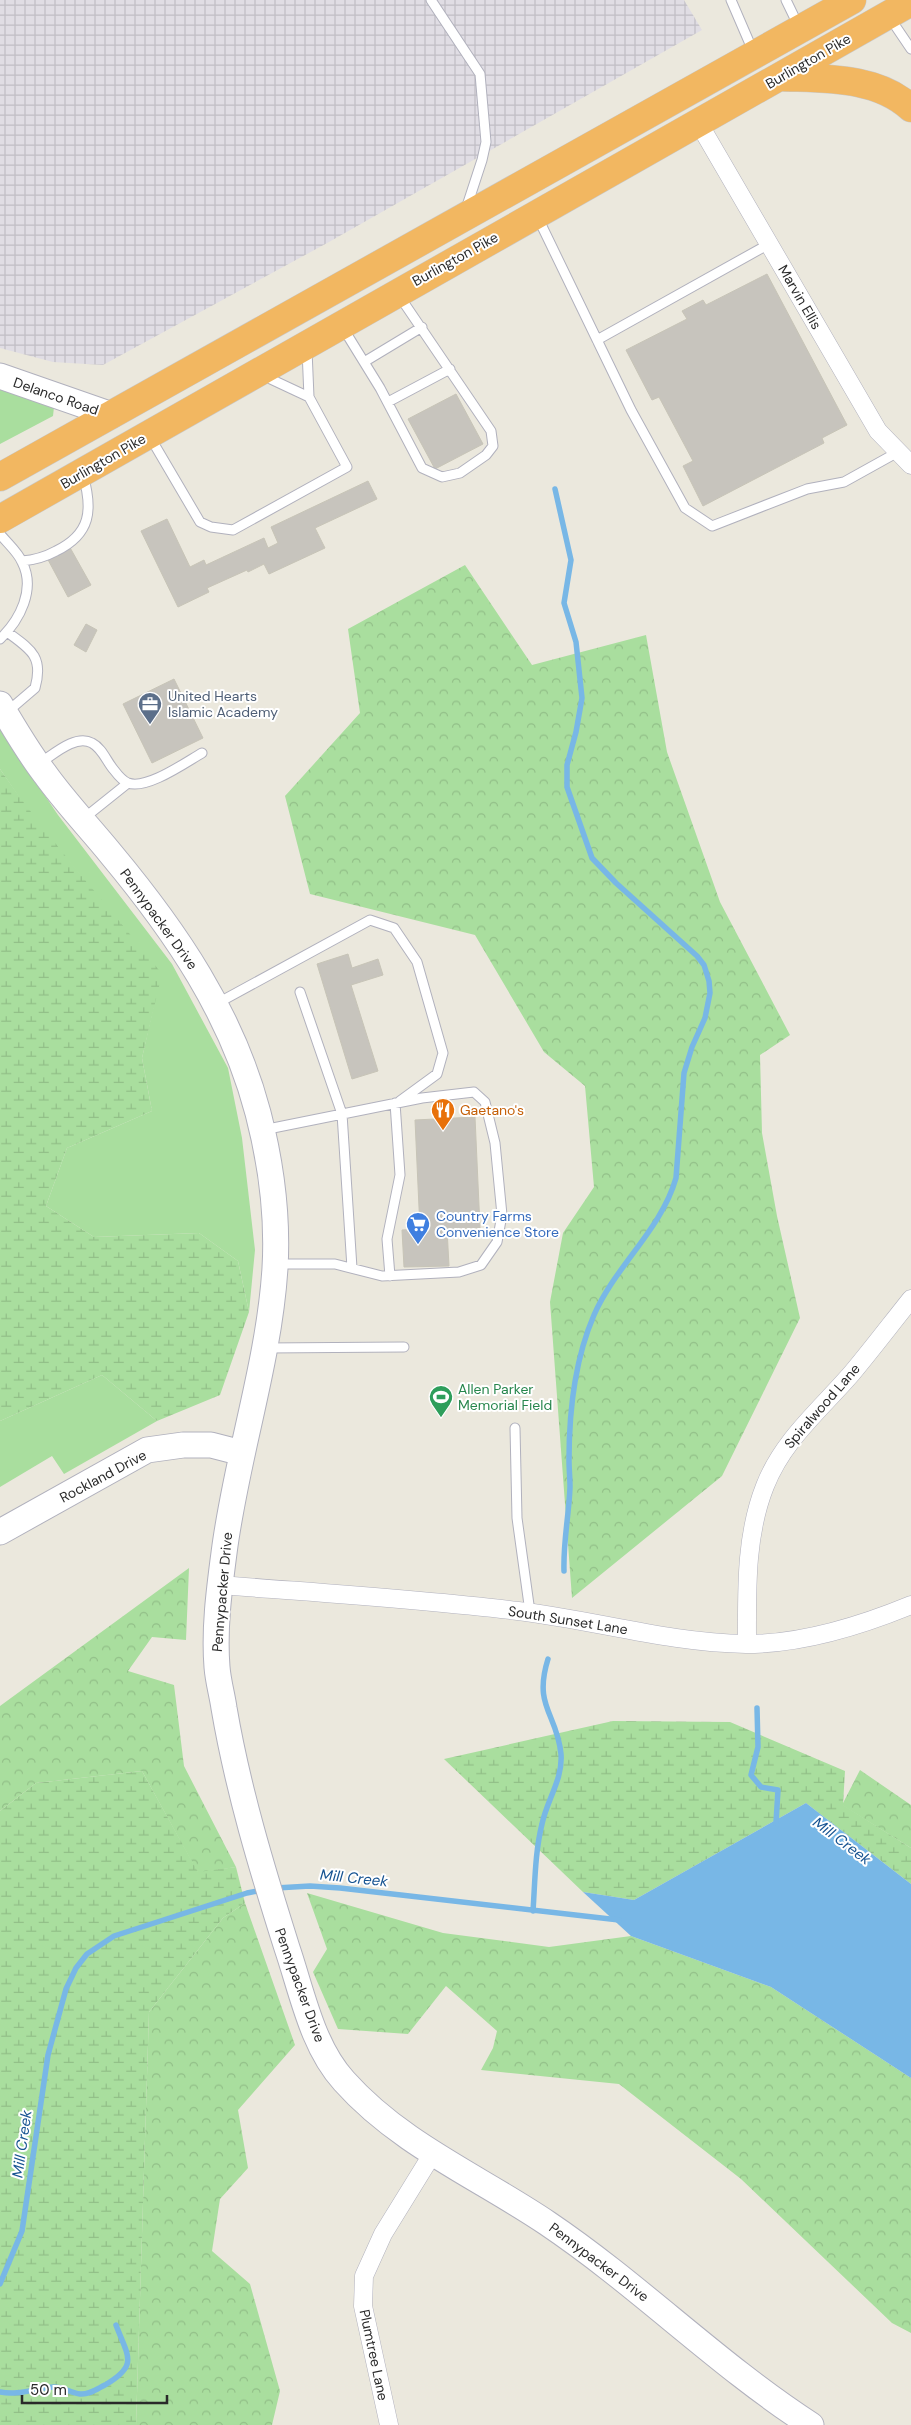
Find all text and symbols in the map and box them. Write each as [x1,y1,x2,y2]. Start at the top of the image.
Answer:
street label: Burlington Pike [762,29,854,93]
street label: Burlington Pike [409,228,501,290]
street label: Marvin Ellis [774,261,826,333]
street label: Delanco Road [11,373,101,419]
street label: Burlington Pike [57,429,149,493]
place label: United Hearts Islamic Academy [168,687,278,721]
office icon: United Hearts Islamic Academy [137,691,163,725]
street label: Pennypacker Drive [116,865,202,973]
restaurant icon: Gaetano's [430,1097,456,1131]
place label: Gaetano's [460,1101,524,1119]
place label: Country Farms Convenience Store [436,1207,559,1241]
supermarket icon: Country Farms Convenience Store [405,1211,431,1245]
street label: Spiralwood Lane [780,1360,864,1452]
place label: Allen Parker Memorial Field [458,1380,552,1414]
sports icon: Allen Parker Memorial Field [428,1384,454,1418]
street label: Rockland Drive [57,1446,150,1506]
street label: Pennypacker Drive [208,1531,236,1653]
street label: South Sunset Lane [507,1602,629,1638]
water label: Mill Creek [809,1813,875,1870]
water label: Mill Creek [319,1864,389,1892]
street label: Pennypacker Drive [271,1925,329,2045]
water label: Mill Creek [7,2109,37,2179]
street label: Pennypacker Drive [546,2219,652,2305]
street label: Plumtree Lane [356,2308,392,2402]
scale bar [22,2372,168,2404]
text: 50 m [30,2380,67,2400]

